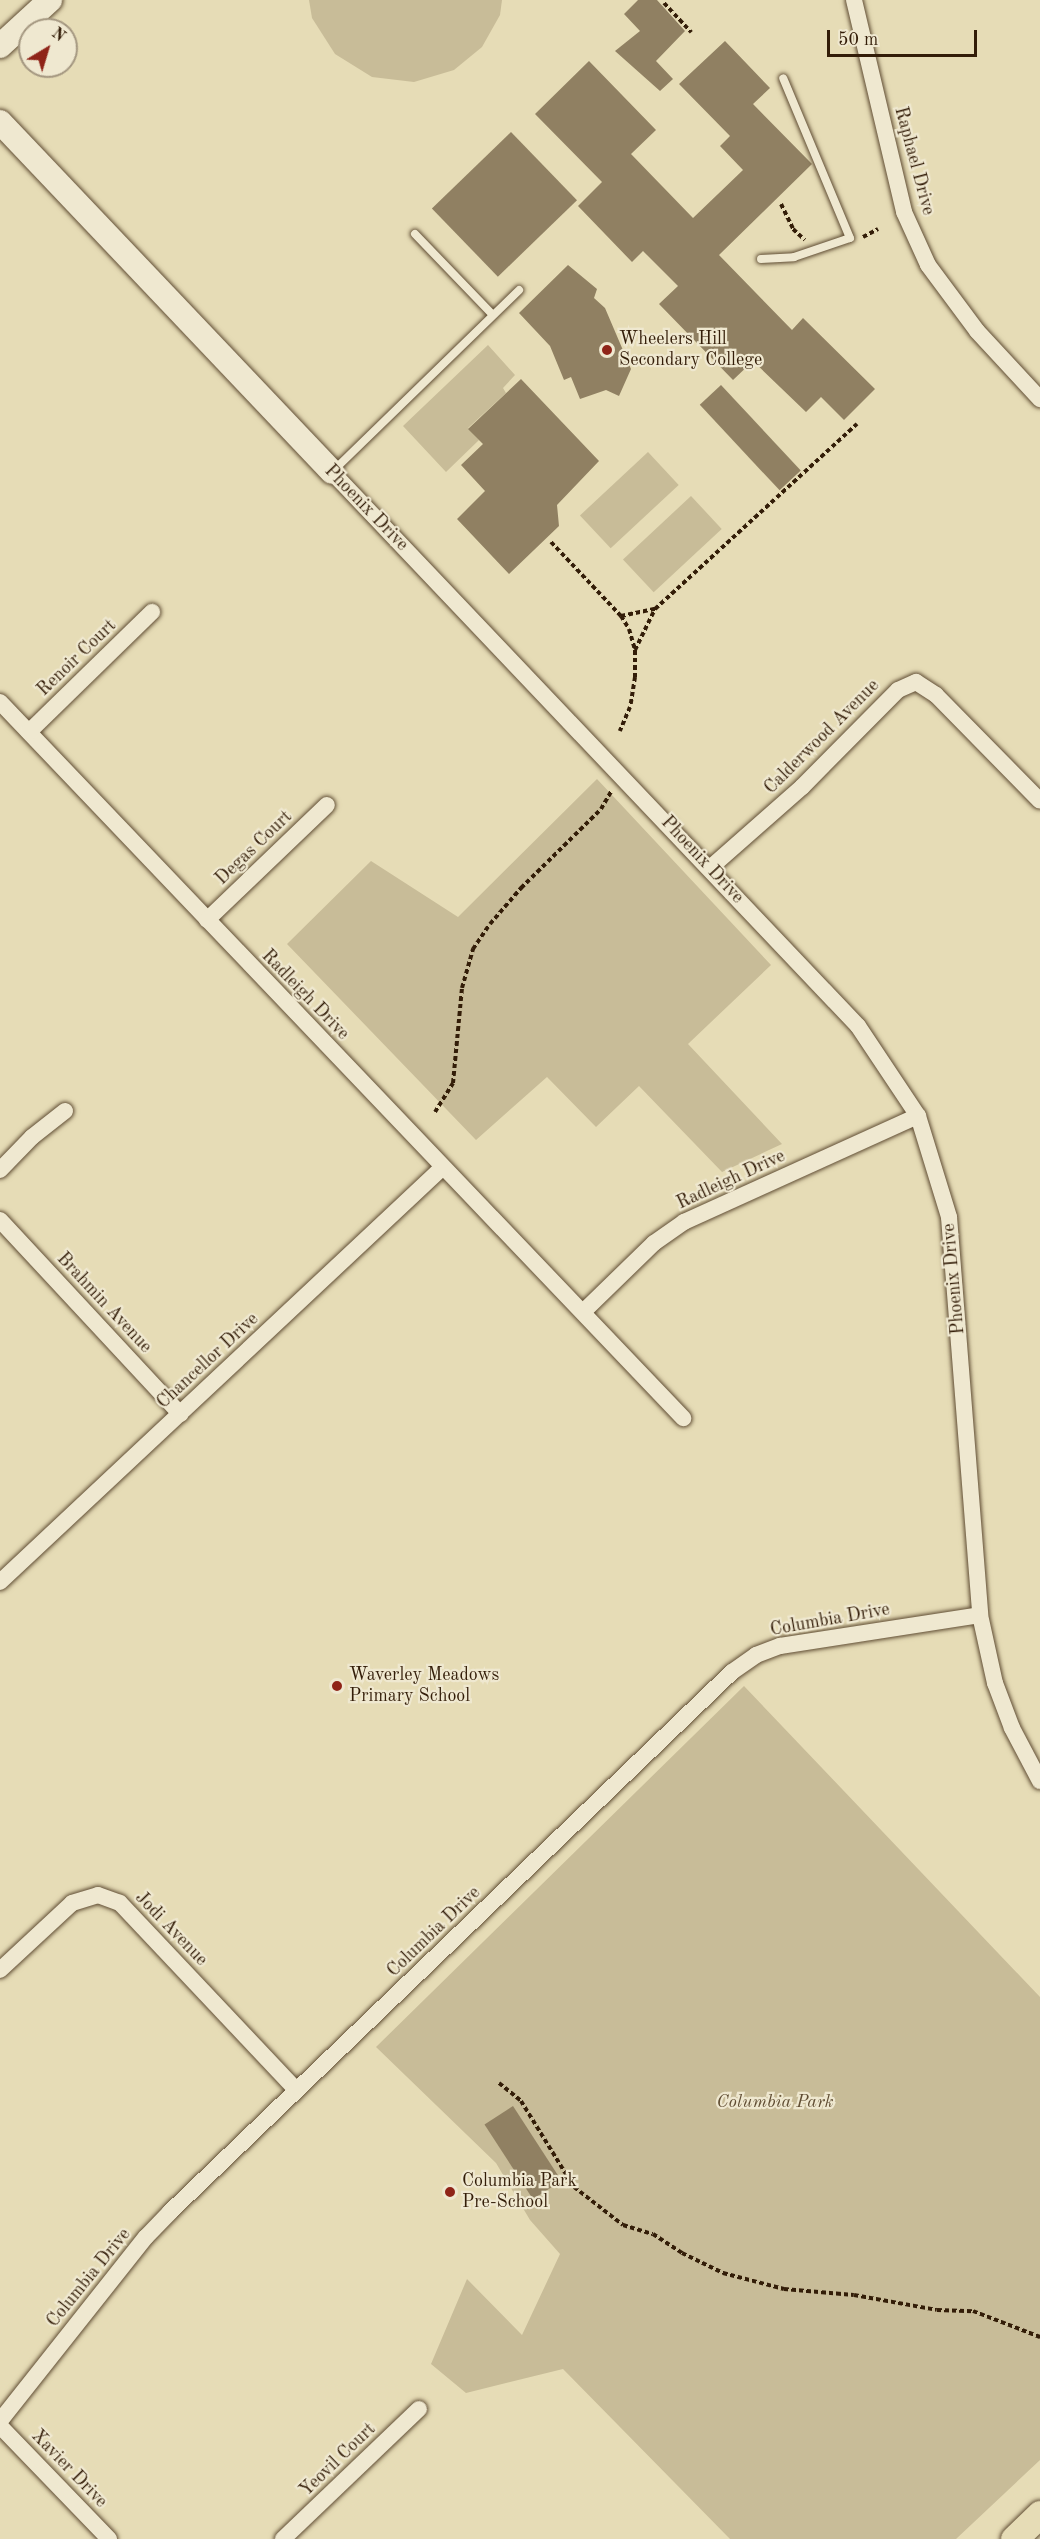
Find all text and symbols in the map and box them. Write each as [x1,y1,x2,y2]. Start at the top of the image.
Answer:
north arrow [18,18,78,78]
scale bar [830,18,980,56]
text: N [48,25,68,45]
text: 50 m [838,31,878,49]
street label: Raphael Drive [889,104,939,218]
place label: Wheelers Hill Secondary College [619,329,762,372]
marker: Wheelers Hill Secondary College [600,343,614,357]
street label: Phoenix Drive [320,460,412,556]
street label: Renoir Court [33,615,121,701]
street label: Calderwood Avenue [760,675,884,799]
street label: Degas Court [211,806,297,890]
street label: Phoenix Drive [656,812,748,908]
street label: Radleigh Drive [257,945,353,1045]
street label: Radleigh Drive [673,1145,789,1215]
street label: Phoenix Drive [938,1223,970,1335]
street label: Brahmin Avenue [52,1248,156,1358]
street label: Chancellor Drive [153,1308,263,1414]
street label: Columbia Drive [769,1599,891,1641]
place label: Waverley Meadows Primary School [349,1665,499,1708]
marker: Waverley Meadows Primary School [330,1679,344,1693]
street label: Columbia Drive [383,1882,485,1982]
street label: Jodi Avenue [130,1887,212,1971]
park label: Columbia Park [717,2091,833,2113]
place label: Columbia Park Pre-School [462,2171,577,2214]
marker: Columbia Park Pre-School [443,2185,457,2199]
street label: Columbia Drive [43,2224,135,2332]
street label: Yeovil Court [296,2419,380,2501]
street label: Xavier Drive [26,2425,112,2513]

